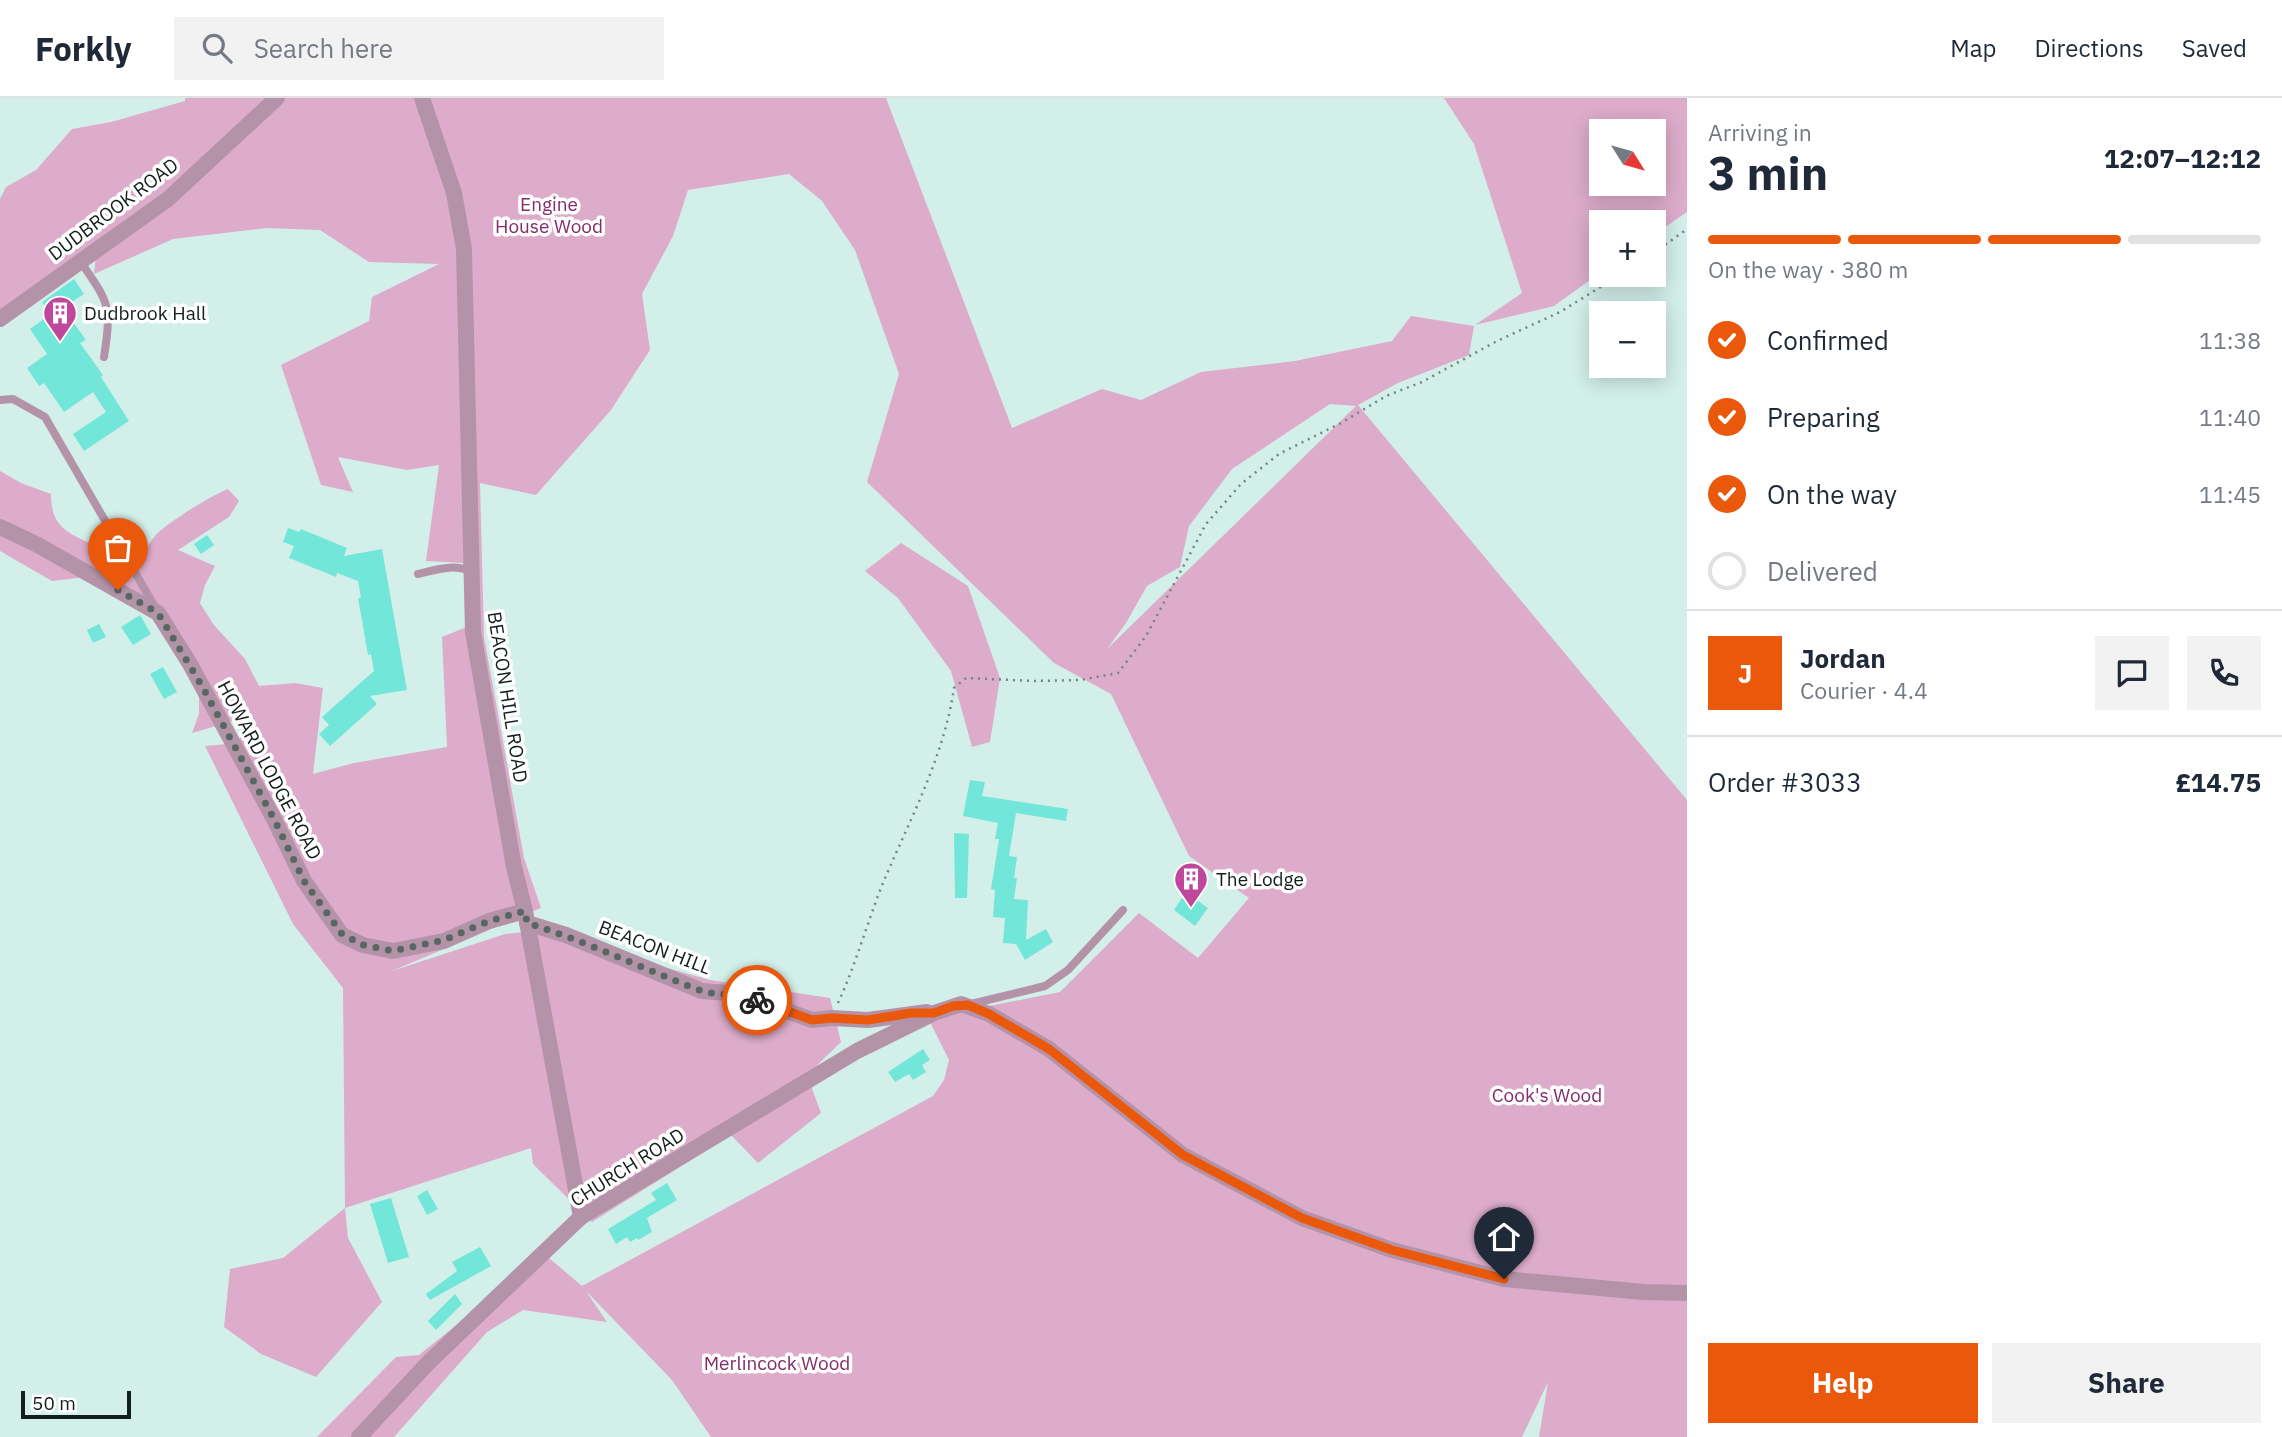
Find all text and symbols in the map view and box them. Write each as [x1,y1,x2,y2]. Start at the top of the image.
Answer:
search box [174,17,664,80]
text: Forkly [35,27,132,70]
icon: search [198,29,236,67]
text: Search here [254,31,393,65]
text: Map [1950,32,1996,64]
text: Directions [2034,32,2144,64]
text: Saved [2182,32,2247,64]
text: Arriving in [1708,117,1812,147]
north arrow [1589,119,1666,196]
map controls [1589,119,1666,378]
text: 12:07–12:12 [2104,141,2261,175]
text: 3 min [1708,143,1828,203]
street label: DUDBROOK ROAD [43,152,183,266]
park label: Engine House Wood [495,192,603,238]
button: + [1589,210,1666,287]
text: On the way · 380 m [1708,254,1908,284]
building icon: Dudbrook Hall [41,294,79,343]
place label: Dudbrook Hall [84,301,206,325]
button: − [1589,301,1666,378]
icon: check [1708,321,1746,359]
text: Confirmed [1767,323,1889,357]
text: 11:38 [2199,325,2261,355]
icon: check [1708,398,1746,436]
text: Preparing [1767,400,1880,434]
text: 11:40 [2199,402,2261,432]
icon: check [1708,475,1746,513]
text: On the way [1767,477,1897,511]
text: 11:45 [2199,479,2261,509]
pin [88,518,148,590]
icon: bag [99,529,137,567]
text: Delivered [1767,554,1878,588]
street label: BEACON HILL ROAD [483,610,533,784]
button: chat [2095,636,2169,710]
button: phone [2187,636,2261,710]
text: Jordan [1800,641,1886,675]
text: J [1738,656,1752,690]
text: Courier · 4.4 [1800,675,1928,705]
street label: HOWARD LODGE ROAD [213,676,327,864]
text: Order #3033 [1708,765,1862,799]
text: £14.75 [2175,765,2261,799]
building icon: The Lodge [1172,860,1210,909]
place label: The Lodge [1216,867,1304,891]
street label: BEACON HILL [595,915,715,979]
courier [722,965,792,1035]
icon: bike [738,981,776,1019]
park label: Cook's Wood [1492,1083,1602,1107]
street label: CHURCH ROAD [566,1122,688,1212]
pin [1474,1207,1534,1279]
icon: home [1485,1218,1523,1256]
button: Help [1708,1343,1978,1423]
button: Share [1992,1343,2261,1423]
park label: Merlincock Wood [704,1351,850,1375]
scale bar [21,1388,131,1420]
text: 50 m [32,1391,76,1415]

